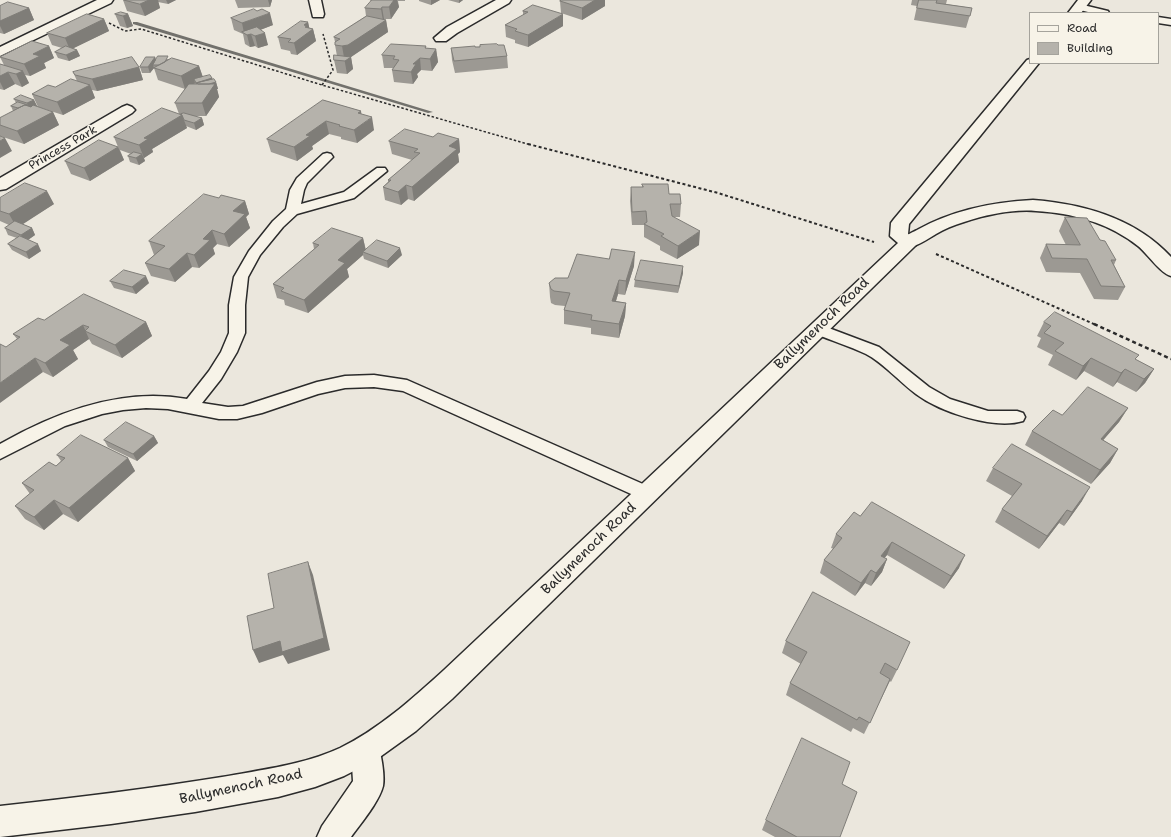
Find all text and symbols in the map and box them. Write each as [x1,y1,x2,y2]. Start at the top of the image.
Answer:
legend [1029,12,1159,64]
text: Road [1067,20,1097,36]
text: Building [1067,40,1113,56]
street label: Princess Park [26,123,100,173]
street label: Ballymenoch Road [771,275,873,373]
street label: Ballymenoch Road [538,500,640,598]
street label: Ballymenoch Road [178,766,304,808]

